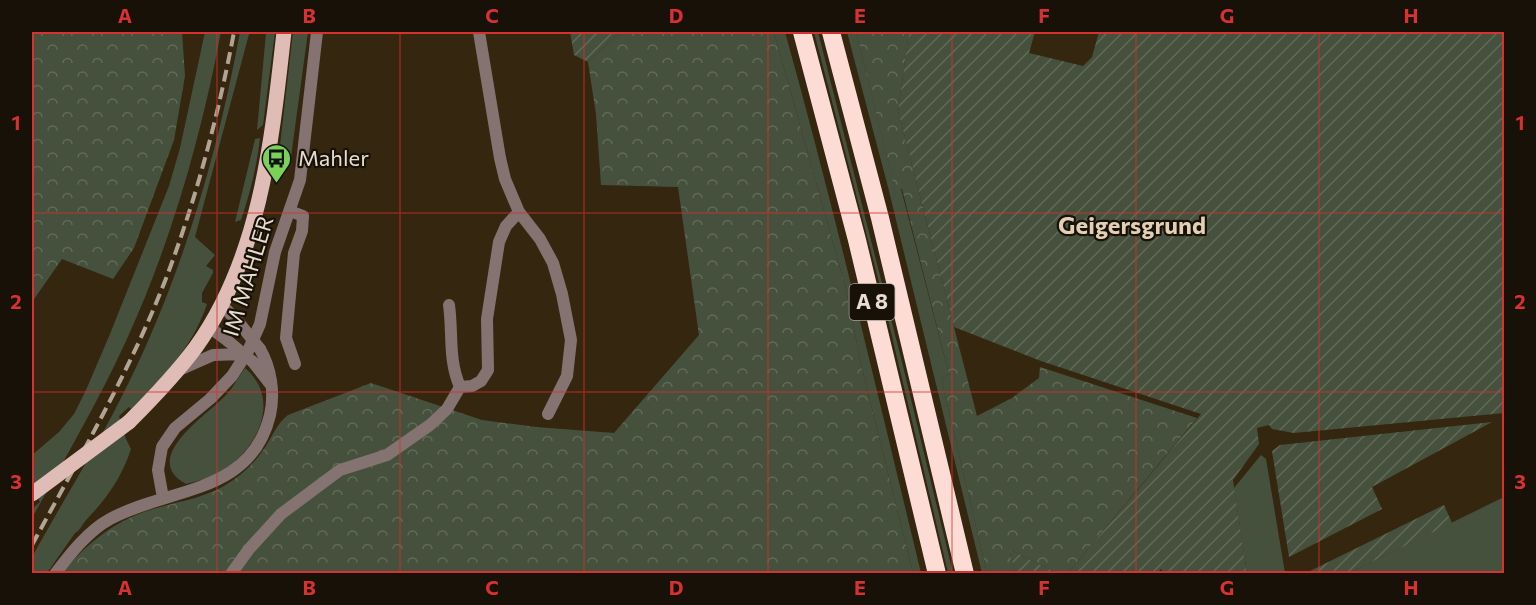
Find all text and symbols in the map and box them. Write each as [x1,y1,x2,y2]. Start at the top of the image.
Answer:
text: A [118,3,132,27]
text: B [302,3,316,27]
text: C [485,3,499,27]
text: D [669,3,683,27]
text: E [854,3,866,27]
text: F [1038,3,1050,27]
text: G [1220,3,1234,27]
text: H [1404,3,1419,27]
text: 1 [11,110,21,134]
text: 1 [1515,110,1525,134]
bus stop icon: Mahler [261,142,293,184]
place label: Mahler [298,144,369,171]
district label: Geigersgrund [1058,210,1206,239]
street label: IM MAHLER [216,212,279,339]
road number: A 8 [850,284,894,320]
text: 2 [10,289,22,313]
text: 2 [1514,289,1526,313]
text: 3 [10,469,22,493]
text: 3 [1514,469,1526,493]
text: A [118,575,132,599]
text: B [302,575,316,599]
text: C [485,575,499,599]
text: D [669,575,683,599]
text: E [854,575,866,599]
text: F [1038,575,1050,599]
text: G [1220,575,1234,599]
text: H [1404,575,1419,599]

